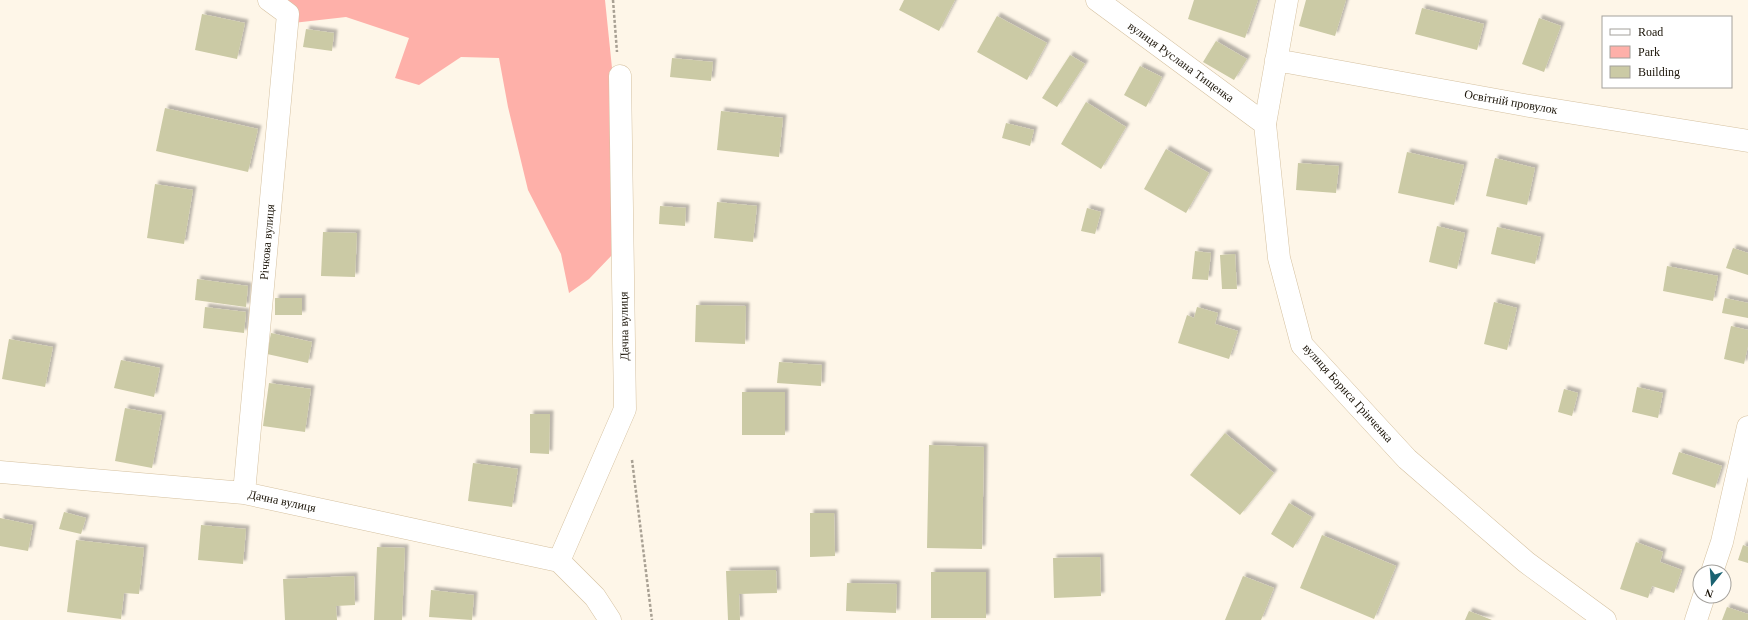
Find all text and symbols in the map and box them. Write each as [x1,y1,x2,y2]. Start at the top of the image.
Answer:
legend [1602,16,1732,88]
street label: вулиця Руслана Тищенка [1125,19,1237,106]
text: Road [1638,25,1663,39]
text: Park [1638,45,1660,59]
text: Building [1638,65,1680,79]
street label: Освітній провулок [1463,87,1559,117]
street label: Річкова вулиця [257,203,277,281]
street label: Дачна вулиця [616,291,632,361]
street label: вулиця Бориса Грінченка [1300,341,1396,446]
street label: Дачна вулиця [247,487,318,515]
north arrow [1692,564,1732,604]
text: N [1703,587,1715,600]

